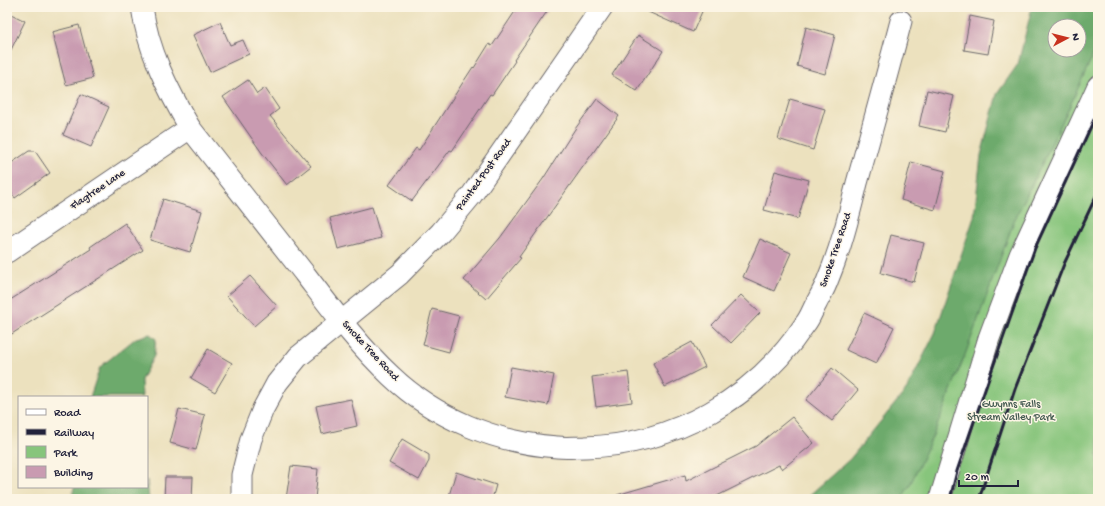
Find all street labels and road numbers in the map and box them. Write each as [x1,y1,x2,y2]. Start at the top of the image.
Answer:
street label: Painted Post Road [453,135,515,214]
street label: Flagtree Lane [67,167,128,213]
street label: Smoke Tree Road [818,210,855,289]
street label: Smoke Tree Road [339,318,402,385]

